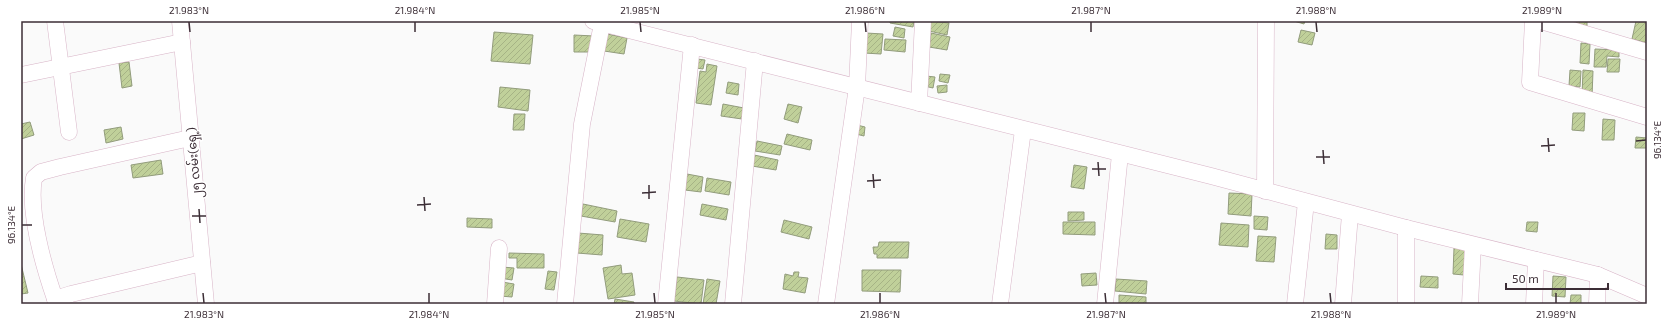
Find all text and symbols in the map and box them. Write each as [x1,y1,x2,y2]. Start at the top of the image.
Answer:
text: 21.983°N [169,4,209,16]
text: 21.984°N [395,4,435,16]
text: 21.985°N [620,4,660,16]
text: 21.986°N [845,4,885,16]
text: 21.987°N [1071,4,1111,16]
text: 21.988°N [1296,4,1336,16]
text: 21.989°N [1522,4,1562,16]
text: 96.134°E [1651,120,1663,159]
street label: ၂၅ လမ်း(ရှေ့) [182,127,207,199]
text: 96.134°E [5,205,17,244]
scale bar [1506,265,1608,291]
text: 50 m [1512,271,1539,285]
text: 21.983°N [184,308,224,320]
text: 21.984°N [409,308,449,320]
text: 21.985°N [635,308,675,320]
text: 21.986°N [860,308,900,320]
text: 21.987°N [1086,308,1126,320]
text: 21.988°N [1311,308,1351,320]
text: 21.989°N [1536,308,1576,320]

